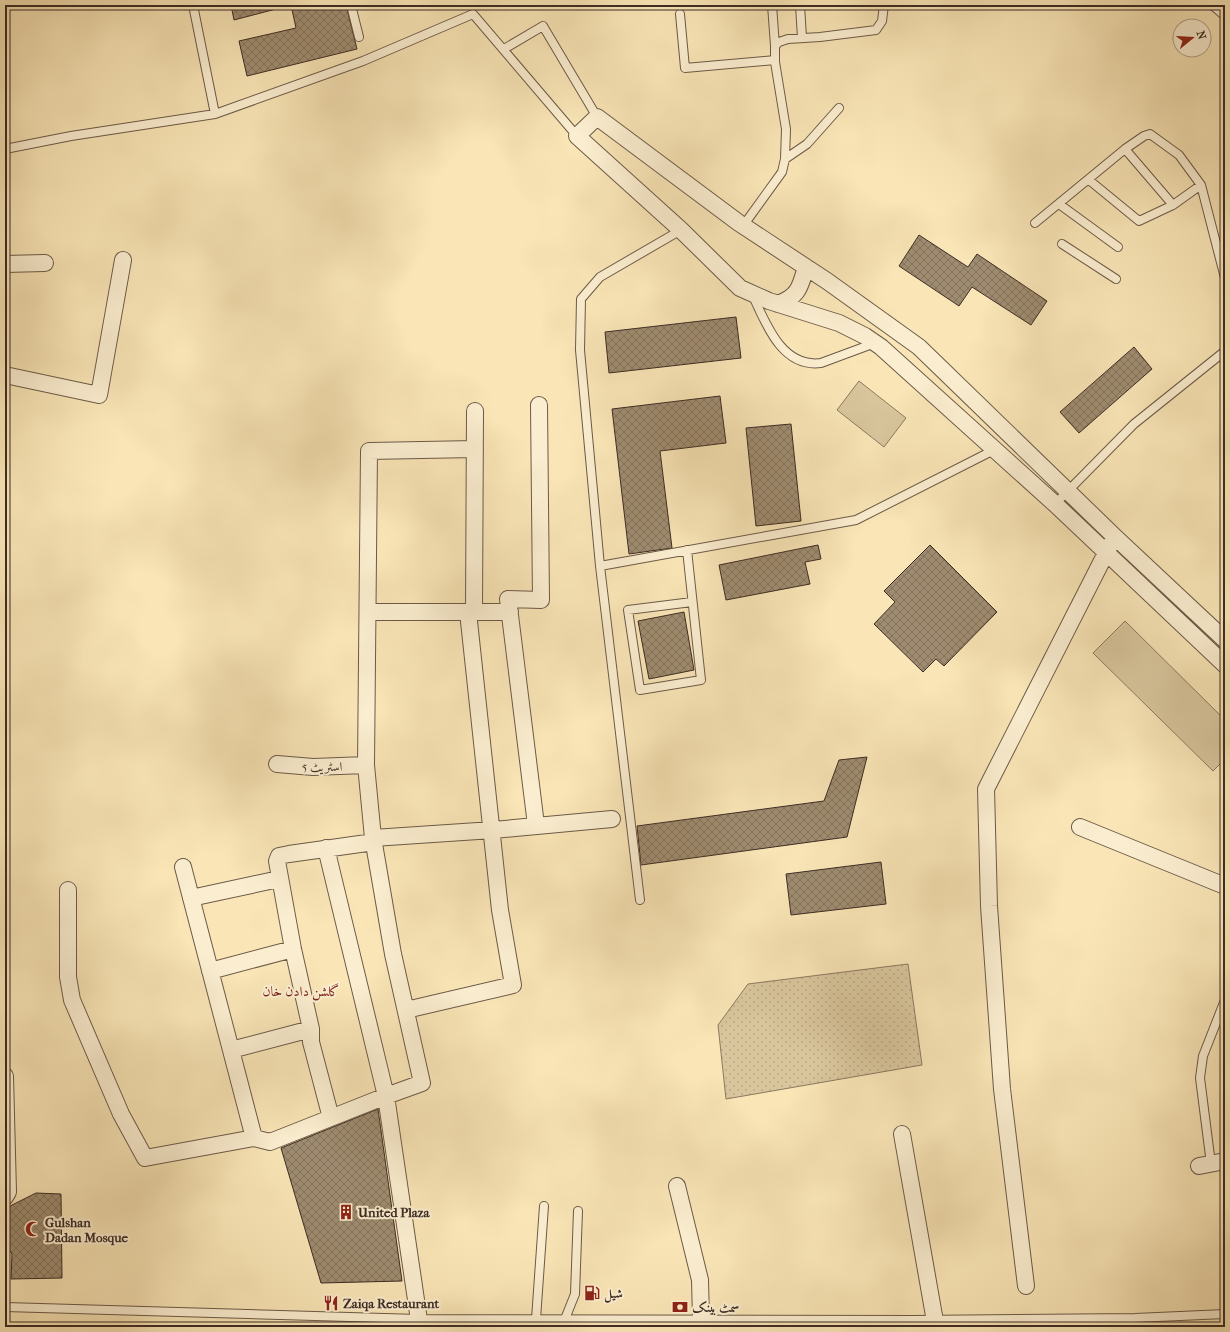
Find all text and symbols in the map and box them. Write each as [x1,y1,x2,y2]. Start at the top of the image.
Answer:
north arrow [1172,18,1212,58]
text: N [1194,29,1209,42]
street label: اسٹریٹ 5 [302,759,343,775]
district label: گلشن دادن خان [263,983,339,1001]
building icon: United Plaza [337,1203,355,1221]
place label: United Plaza [357,1205,431,1220]
place label: Gulshan Dadan Mosque [45,1215,129,1246]
mosque icon: Gulshan Dadan Mosque [24,1220,42,1238]
fuel station icon: شیل [583,1284,601,1302]
place label: شیل [604,1286,623,1303]
restaurant icon: Zaiqa Restaurant [322,1294,340,1312]
place label: Zaiqa Restaurant [343,1296,440,1312]
bank icon: سمٹ بینک [671,1298,689,1316]
place label: سمٹ بینک [692,1300,740,1316]

